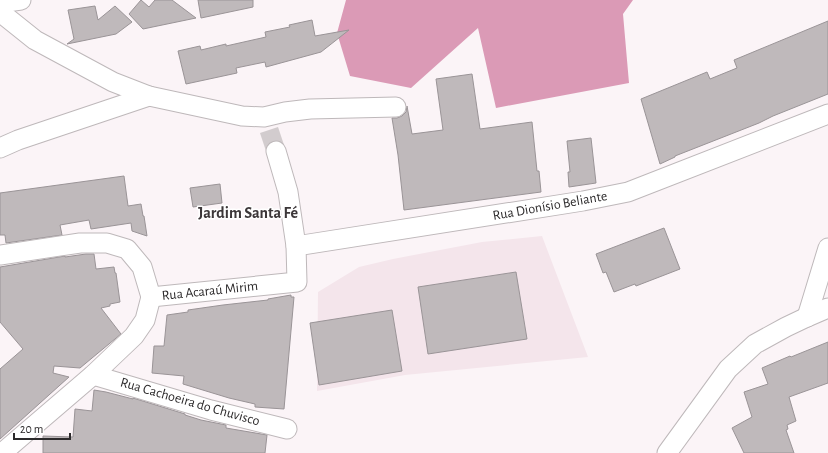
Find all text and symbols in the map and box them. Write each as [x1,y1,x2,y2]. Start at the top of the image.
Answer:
street label: Rua Dionísio Beliante [492,189,608,223]
district label: Jardim Santa Fé [198,205,298,221]
street label: Rua Acaraú Mirim [161,279,259,303]
street label: Rua Cachoeira do Chuvisco [119,375,261,429]
scale bar [14,415,70,441]
text: 20 m [20,423,43,435]

